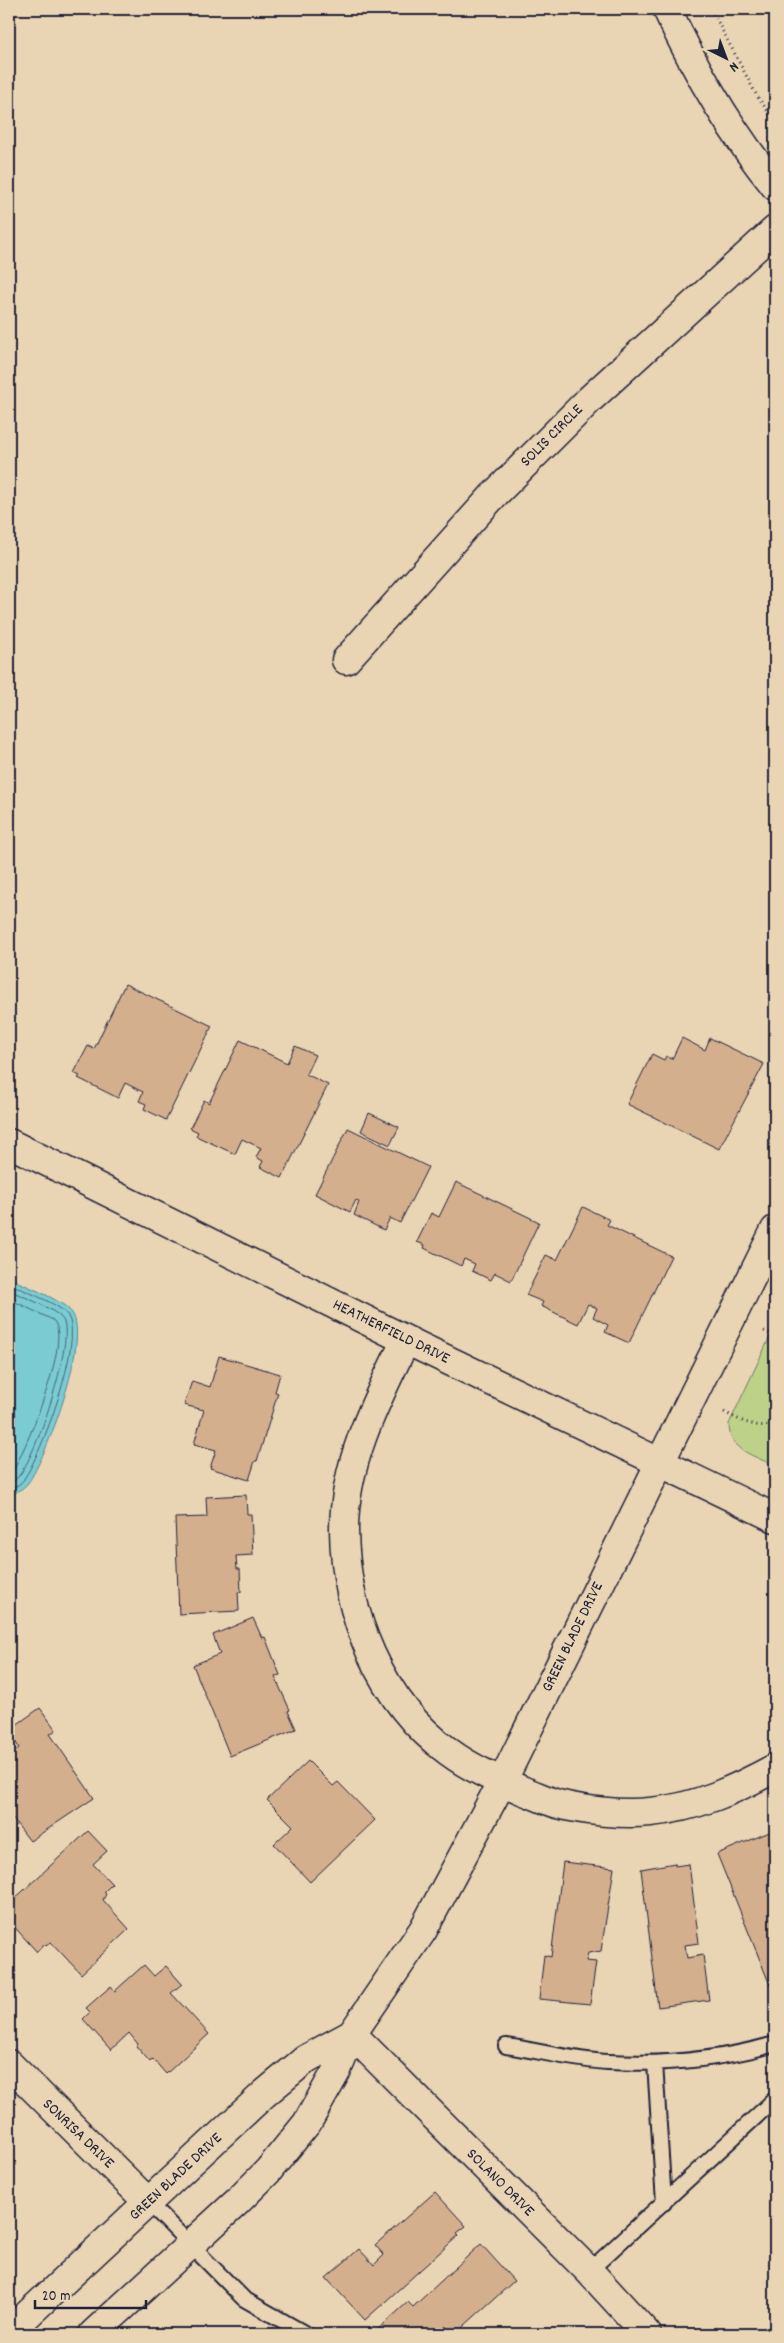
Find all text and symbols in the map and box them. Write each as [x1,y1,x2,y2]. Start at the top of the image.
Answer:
north arrow [702,32,752,82]
text: N [724,56,743,76]
street label: SOLIS CIRCLE [515,399,589,473]
street label: HEATHERFIELD DRIVE [329,1294,454,1371]
street label: GREEN BLADE DRIVE [536,1577,610,1696]
street label: SONRISA DRIVE [37,2094,120,2175]
street label: GREEN BLADE DRIVE [124,2127,228,2226]
street label: SOLANO DRIVE [461,2144,540,2223]
scale bar [35,2278,146,2310]
text: 20 m [42,2286,70,2308]

